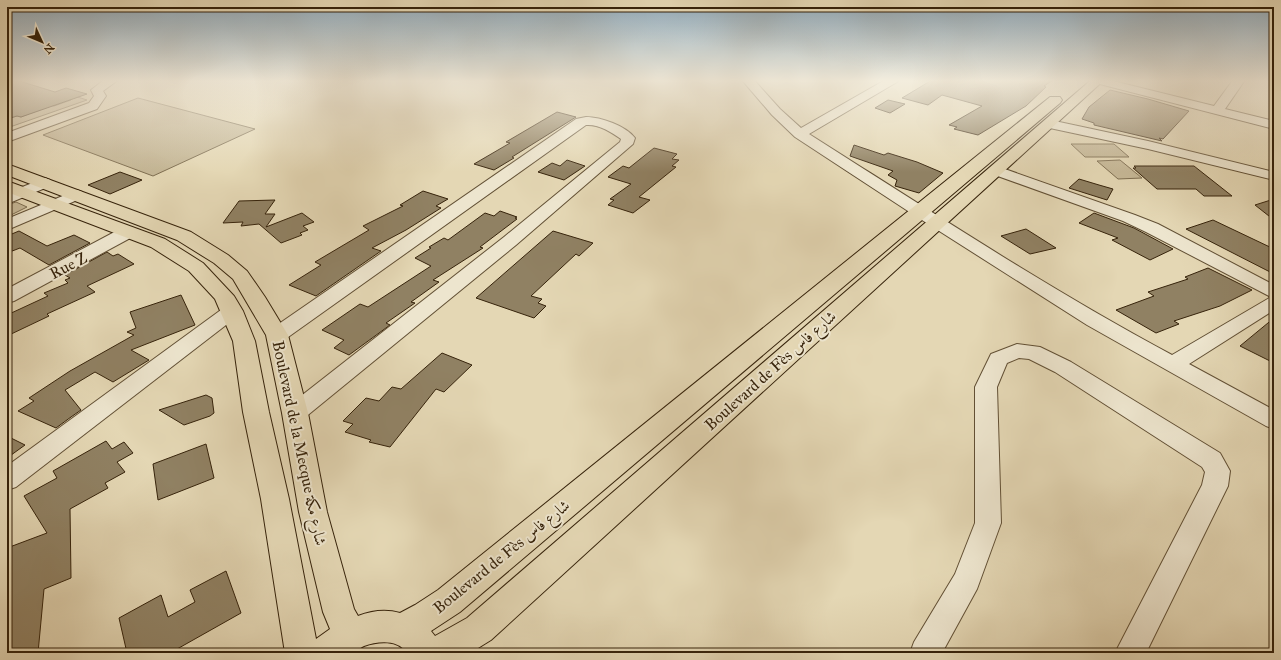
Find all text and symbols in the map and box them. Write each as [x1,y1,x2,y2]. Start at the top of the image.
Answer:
north arrow [22,22,62,62]
text: N [40,41,57,57]
street label: Rue Z [46,248,90,283]
street label: Boulevard de Fès شارع فاس [701,306,843,437]
street label: Boulevard de la Mecque شارع مكة [265,339,331,548]
street label: Boulevard de Fès شارع فاس [429,496,576,620]

